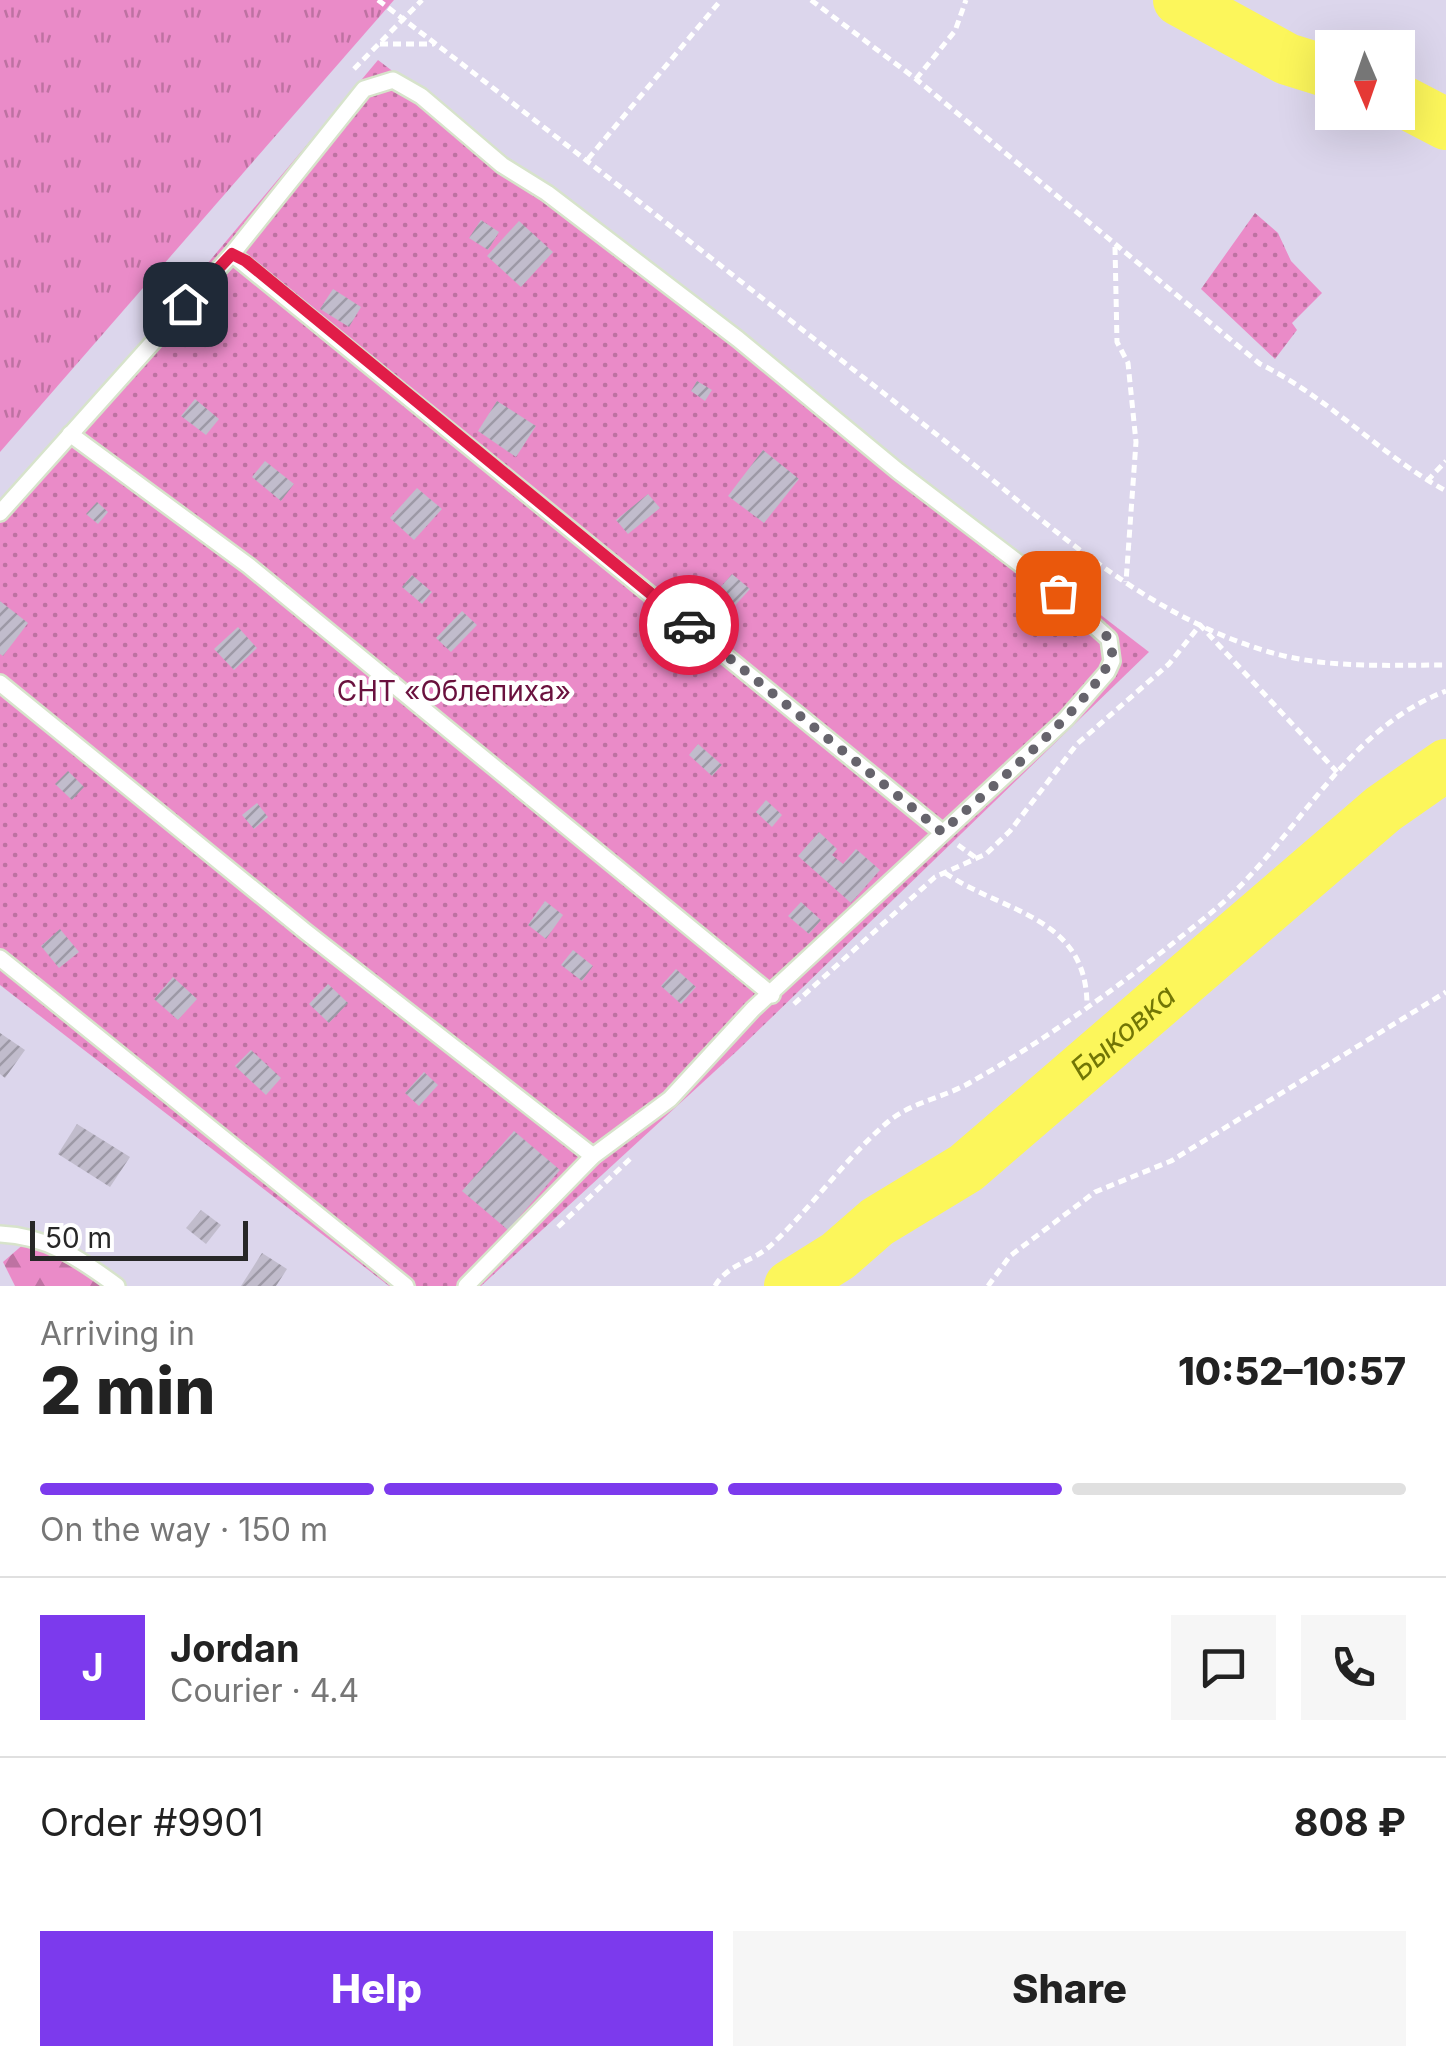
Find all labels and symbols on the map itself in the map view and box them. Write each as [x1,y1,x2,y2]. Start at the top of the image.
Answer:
north arrow [1315,30,1415,130]
pin [143,262,228,347]
pin [1016,551,1101,636]
courier [639,575,739,675]
park label: СНТ «Облепиха» [337,674,571,708]
water label: Быковка [1063,977,1182,1087]
scale bar [30,1216,248,1260]

